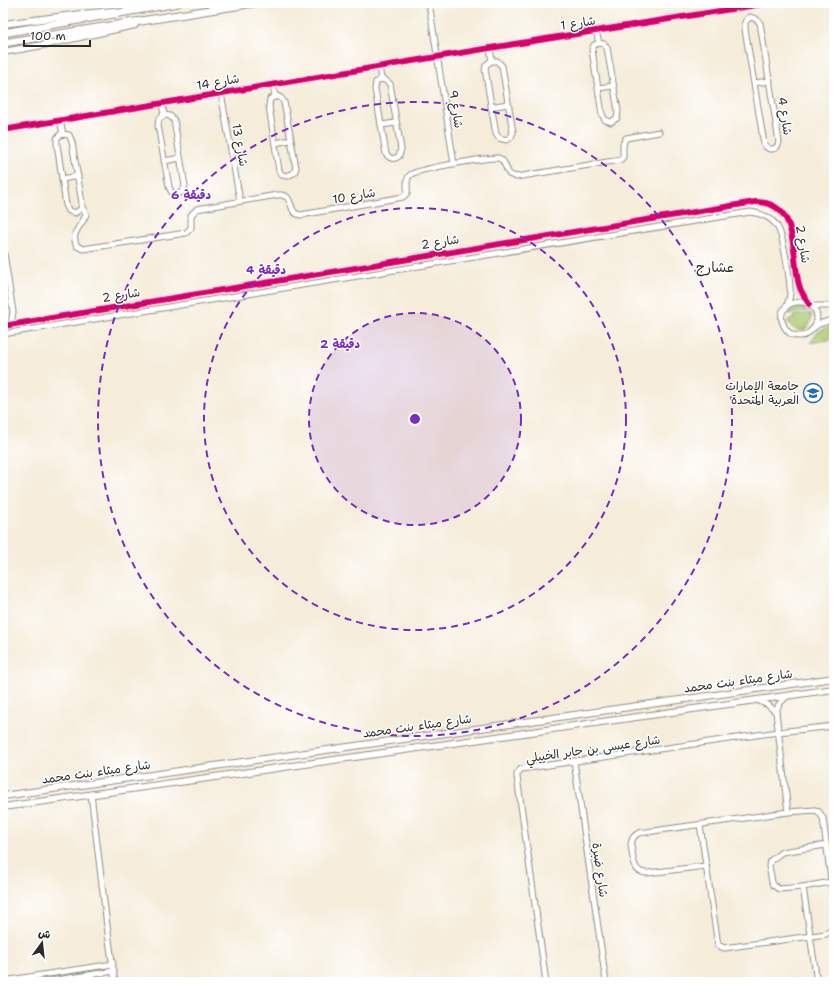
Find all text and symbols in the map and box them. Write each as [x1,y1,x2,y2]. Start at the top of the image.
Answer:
street label: شارع 1 [559,12,597,35]
scale bar [24,22,90,48]
text: 100 m [30,28,66,44]
street label: شارع 14 [195,70,241,95]
street label: شارع 9 [444,89,467,129]
street label: شارع 4 [773,96,796,136]
street label: شارع 13 [227,122,252,168]
street label: شارع 10 [331,184,377,209]
text: 6 دقيقة [171,187,212,203]
street label: شارع 2 [791,224,814,264]
street label: شارع 2 [420,231,460,254]
district label: عشارج [696,258,734,277]
text: 4 دقيقة [246,262,287,278]
street label: شارع 2 [101,284,141,307]
text: 2 دقيقة [320,336,361,352]
place label: جامعة الإمارات العربية المتحدة [725,378,799,408]
school or university icon: جامعة الإمارات العربية المتحدة [802,382,824,404]
centre of rings [408,412,422,426]
street label: شارع ميثاء بنت محمد [683,665,794,698]
street label: شارع ميثاء بنت محمد [362,710,473,743]
street label: شارع عيسى بن جابر الخييلي [525,732,662,769]
street label: شارع ميثاء بنت محمد [41,756,152,789]
street label: شارع صَبرة [587,842,612,898]
north arrow [22,923,62,963]
text: ش [37,925,52,943]

